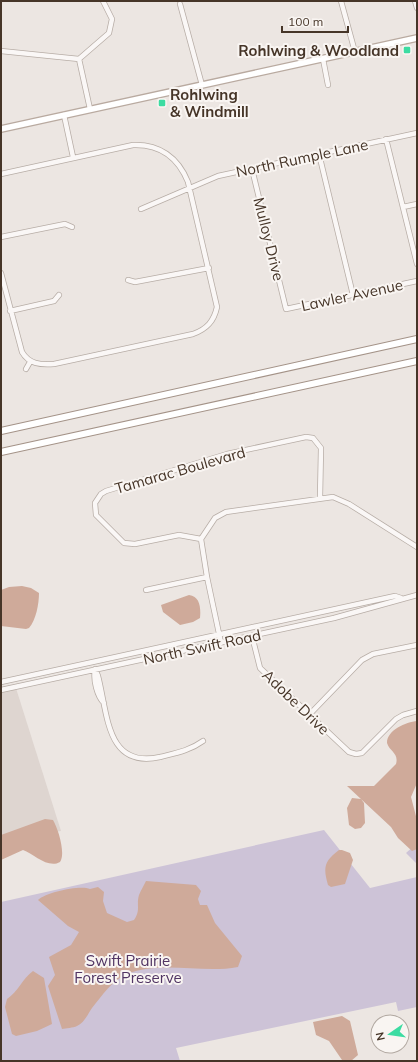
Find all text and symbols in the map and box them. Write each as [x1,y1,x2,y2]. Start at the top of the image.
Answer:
scale bar [282,8,348,34]
text: 100 m [288,14,323,29]
place label: Rohlwing & Woodland [238,41,399,60]
marker: Rohlwing & Woodland [402,45,412,55]
place label: Rohlwing & Windmill [170,85,249,121]
marker: Rohlwing & Windmill [157,98,167,108]
street label: North Rumple Lane [234,135,370,181]
street label: Mulloy Drive [249,195,289,283]
street label: Lawler Avenue [299,275,405,315]
street label: Tamarac Boulevard [112,442,248,498]
street label: North Swift Road [141,625,263,669]
street label: Adobe Drive [259,665,333,739]
park label: Swift Prairie Forest Preserve [74,951,182,987]
north arrow [370,1014,410,1054]
text: N [373,1031,388,1042]

